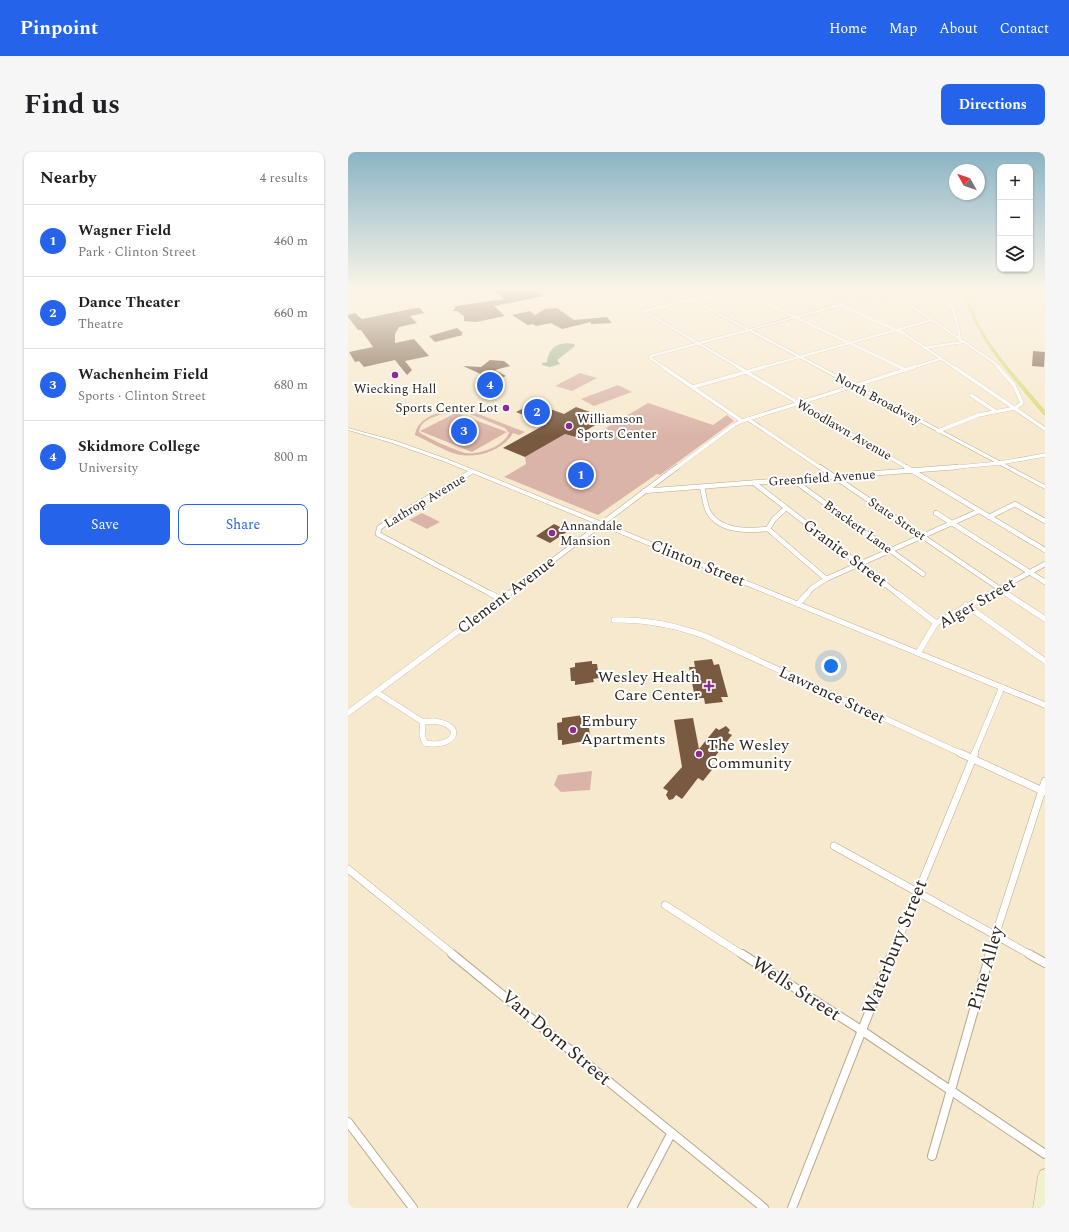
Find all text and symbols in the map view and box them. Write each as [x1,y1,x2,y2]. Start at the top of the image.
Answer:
text: Pinpoint [20,14,98,43]
text: Home [829,18,867,39]
text: Map [889,18,917,39]
text: About [939,18,978,39]
text: Contact [1000,18,1049,39]
text: Find us [24,83,120,126]
button: Directions [941,84,1045,125]
north arrow [949,164,985,200]
map controls [997,164,1033,272]
button: + [997,164,1033,200]
text: Nearby [40,165,96,191]
text: 4 results [260,168,308,188]
button: − [997,200,1033,236]
text: Wagner Field [78,219,171,242]
text: 1 [49,231,57,251]
text: 460 m [274,231,308,251]
button: layers [997,236,1033,272]
text: Park · Clinton Street [78,242,196,262]
text: Dance Theater [78,291,180,314]
text: 2 [49,303,57,323]
text: 660 m [274,303,308,323]
text: Theatre [78,314,123,334]
text: Wachenheim Field [78,363,208,386]
street label: North Broadway [831,368,925,430]
marker: Wiecking Hall [390,370,400,380]
pin: 4 [477,370,503,400]
text: 3 [49,375,57,395]
text: 680 m [274,375,308,395]
place label: Wiecking Hall [354,379,436,399]
text: Sports · Clinton Street [78,386,206,406]
street label: Woodlawn Avenue [792,394,896,466]
pin: 2 [524,397,550,427]
place label: Sports Center Lot [396,398,498,418]
marker: Sports Center Lot [501,403,511,413]
place label: Williamson Sports Center [577,409,656,444]
pin: 3 [451,416,477,446]
marker: Williamson Sports Center [564,421,574,431]
text: Skidmore College [78,435,200,458]
text: 4 [49,447,57,467]
text: 800 m [274,447,308,467]
text: University [78,458,138,478]
pin: 1 [568,460,594,490]
street label: Greenfield Avenue [768,464,876,492]
street label: Lathrop Avenue [380,469,470,533]
street label: State Street [864,492,930,546]
street label: Brackett Lane [820,495,896,559]
button: Save [40,504,170,545]
button: Share [178,504,308,545]
street label: Granite Street [798,513,893,593]
place label: Annandale Mansion [560,516,622,551]
marker: Annandale Mansion [547,528,557,538]
street label: Clinton Street [647,533,749,593]
street label: Clement Avenue [452,550,560,640]
street label: Alger Street [934,571,1020,635]
your location [821,656,841,676]
street label: Lawrence Street [775,660,889,730]
place label: Wesley Health Care Center [598,665,700,707]
marker: Wesley Health Care Center [703,680,715,692]
place label: Embury Apartments [581,709,666,751]
marker: Embury Apartments [568,725,578,735]
place label: The Wesley Community [707,733,793,775]
marker: The Wesley Community [694,749,704,759]
street label: Waterbury Street [855,875,935,1019]
street label: Pine Alley [960,922,1012,1014]
street label: Wells Street [746,949,847,1029]
street label: Van Dorn Street [494,983,618,1093]

